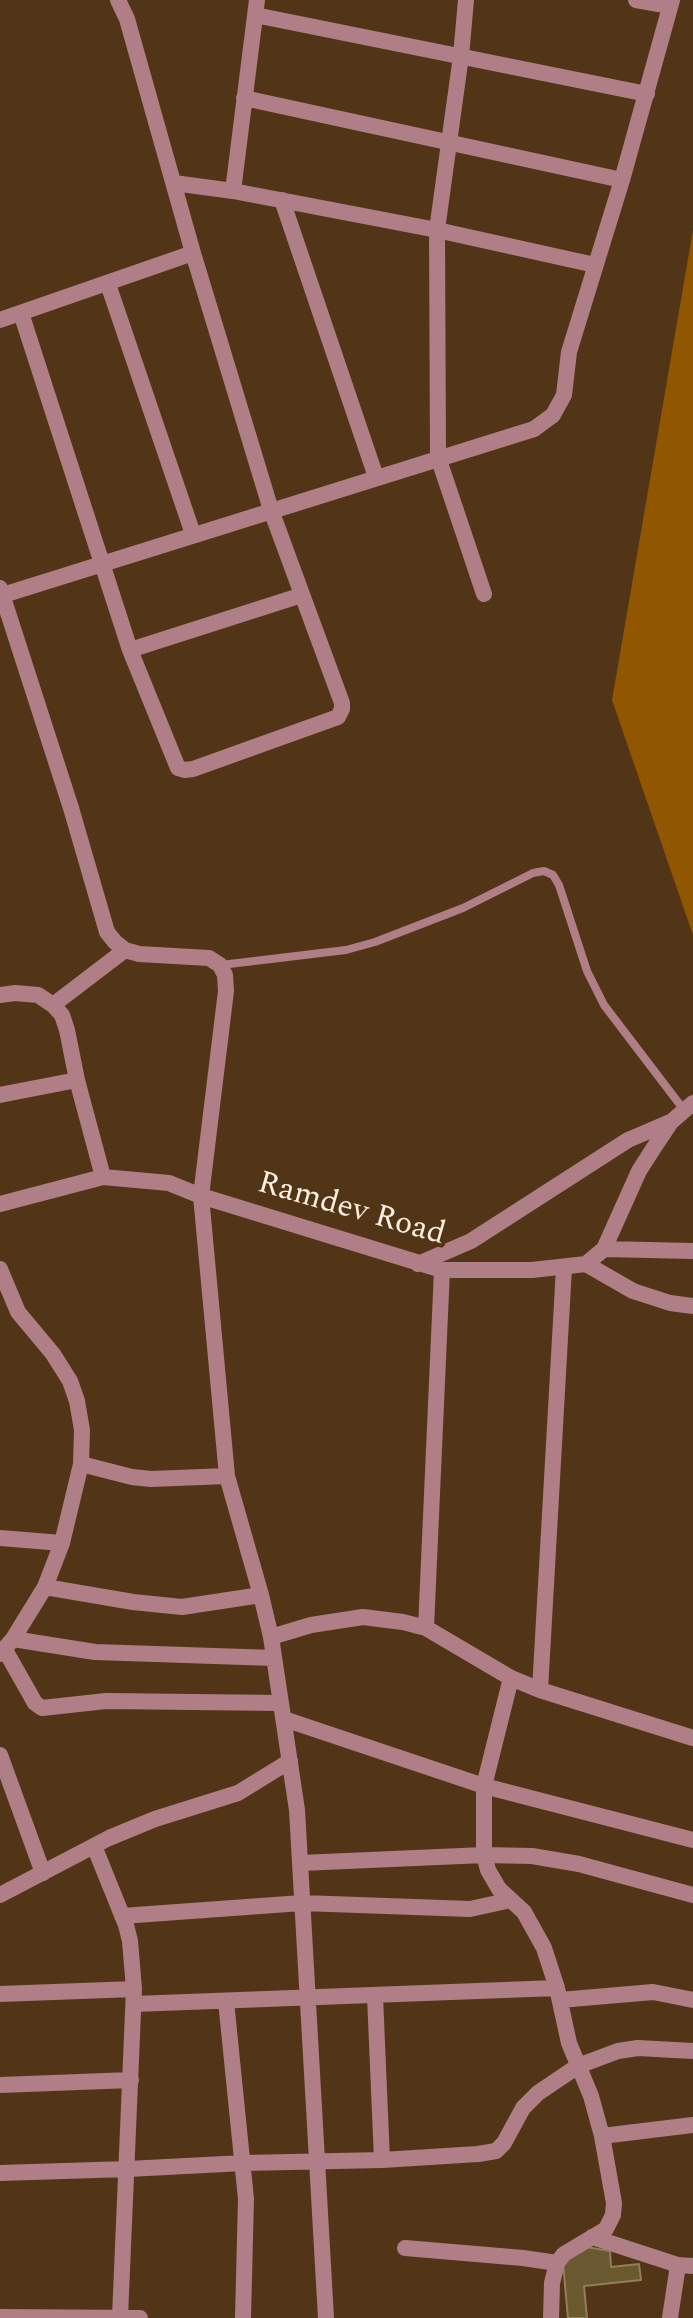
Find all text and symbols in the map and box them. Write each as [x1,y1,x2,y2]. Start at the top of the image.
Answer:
street label: Ramdev Road [253,1166,449,1256]

